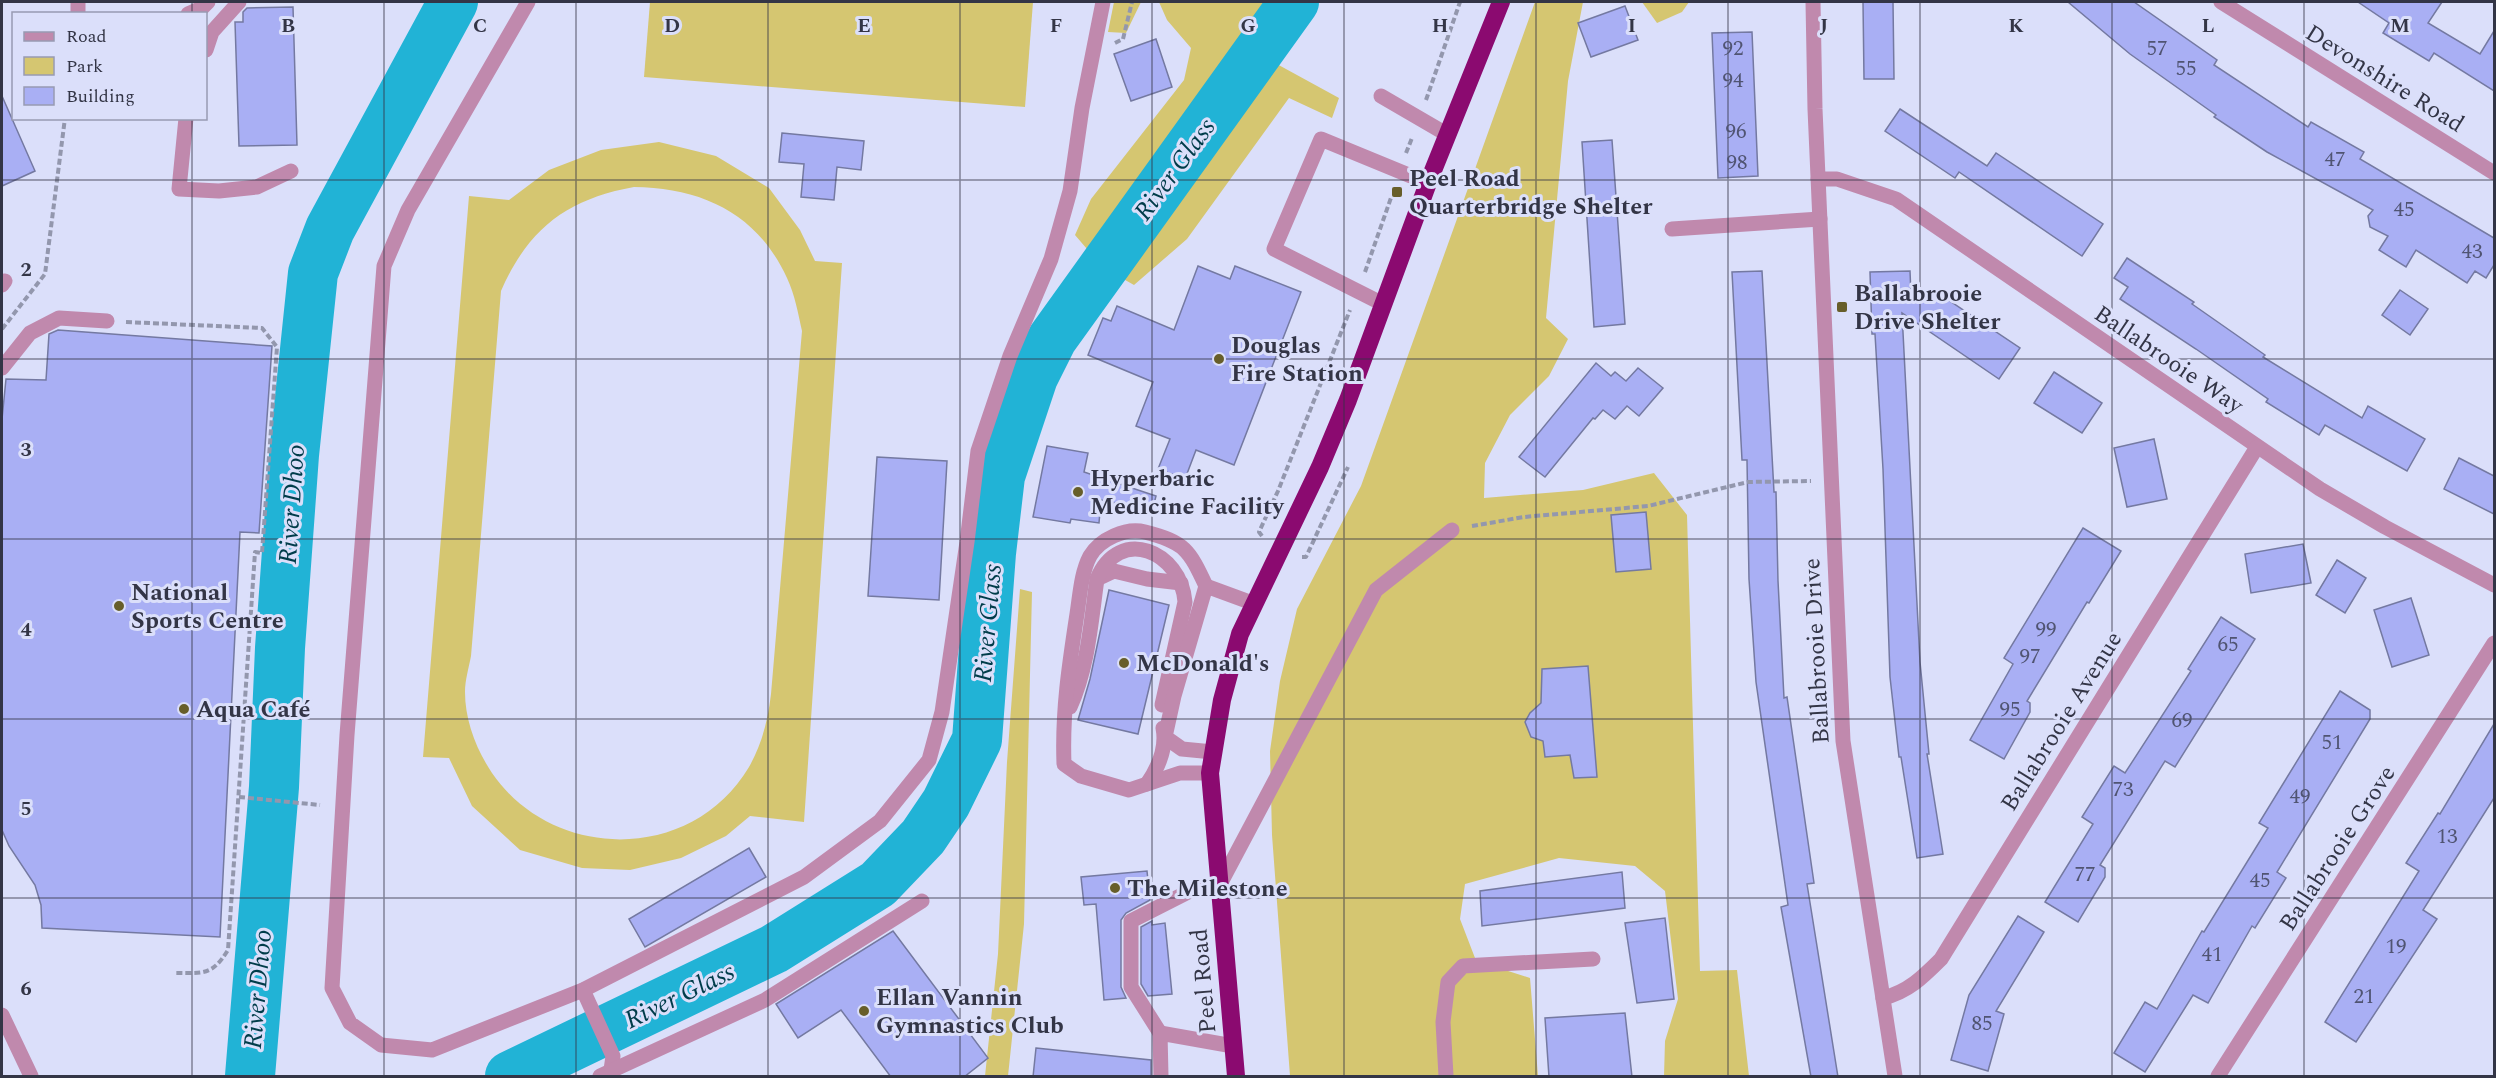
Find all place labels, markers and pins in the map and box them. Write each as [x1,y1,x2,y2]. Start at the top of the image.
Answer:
place label: Peel Road Quarterbridge Shelter [1409,161,1653,225]
marker: Peel Road Quarterbridge Shelter [1390,185,1404,199]
place label: Ballabrooie Drive Shelter [1854,276,2001,340]
marker: Ballabrooie Drive Shelter [1835,300,1849,314]
place label: Douglas Fire Station [1231,328,1363,392]
marker: Douglas Fire Station [1212,352,1226,366]
place label: Hyperbaric Medicine Facility [1090,461,1285,525]
marker: Hyperbaric Medicine Facility [1071,485,1085,499]
place label: National Sports Centre [131,575,284,639]
marker: National Sports Centre [112,599,126,613]
place label: McDonald's [1136,646,1269,682]
marker: McDonald's [1117,656,1131,670]
place label: Aqua Café [196,692,311,728]
marker: Aqua Café [177,702,191,716]
place label: The Milestone [1127,871,1288,907]
marker: The Milestone [1108,881,1122,895]
place label: Ellan Vannin Gymnastics Club [876,980,1064,1044]
marker: Ellan Vannin Gymnastics Club [857,1004,871,1018]

